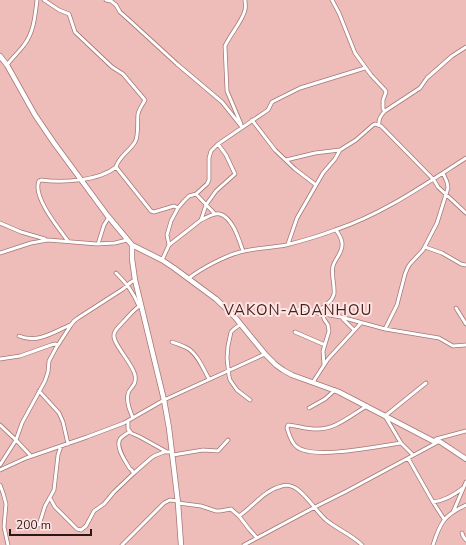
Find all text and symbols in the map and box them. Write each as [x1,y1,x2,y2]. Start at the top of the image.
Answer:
district label: VAKON-ADANHOU [223,300,372,320]
scale bar [10,511,91,537]
text: 200 m [16,517,51,533]

